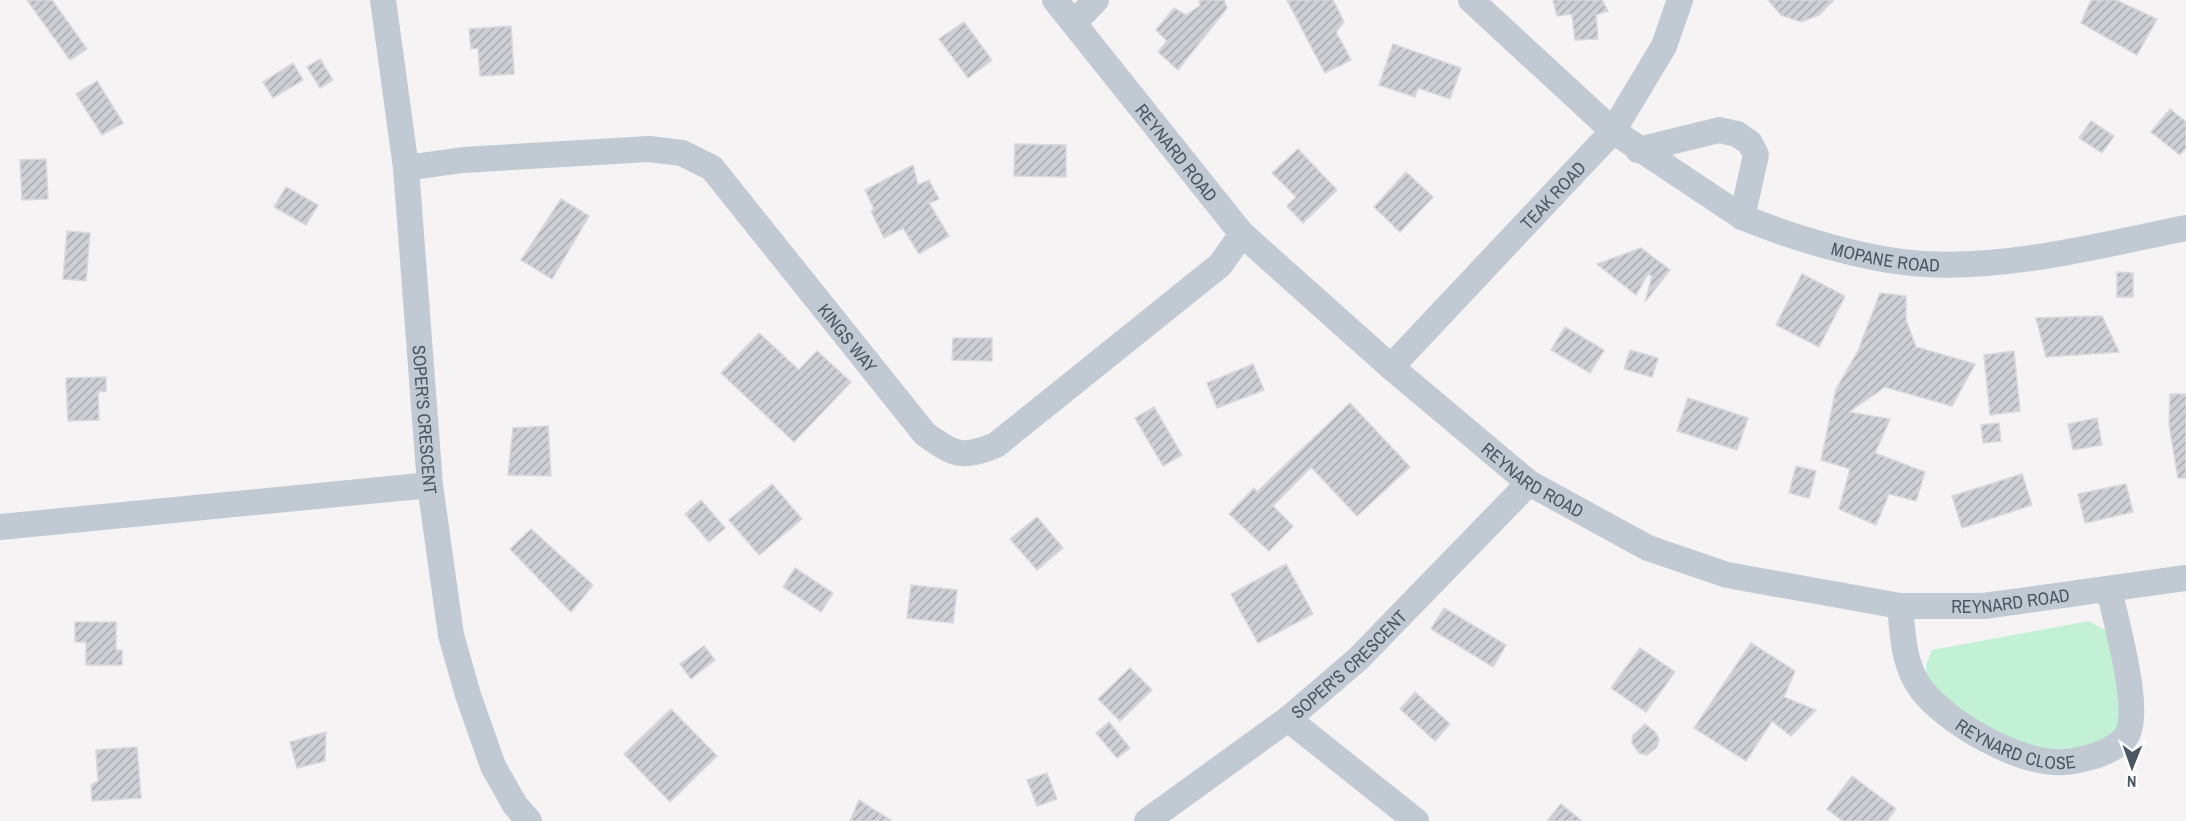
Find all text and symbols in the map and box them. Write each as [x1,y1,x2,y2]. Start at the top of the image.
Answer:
street label: REYNARD ROAD [1130,98,1224,207]
street label: TEAK ROAD [1514,155,1591,235]
street label: MOPANE ROAD [1829,235,1940,277]
street label: KINGS WAY [812,298,883,378]
street label: SOPER'S CRESCENT [407,344,444,496]
street label: REYNARD ROAD [1477,436,1588,523]
street label: REYNARD ROAD [1951,582,2071,619]
street label: SOPER'S CRESCENT [1285,604,1412,724]
street label: REYNARD CLOSE [1951,712,2077,775]
north arrow [2102,737,2162,797]
text: N [2127,771,2137,793]

